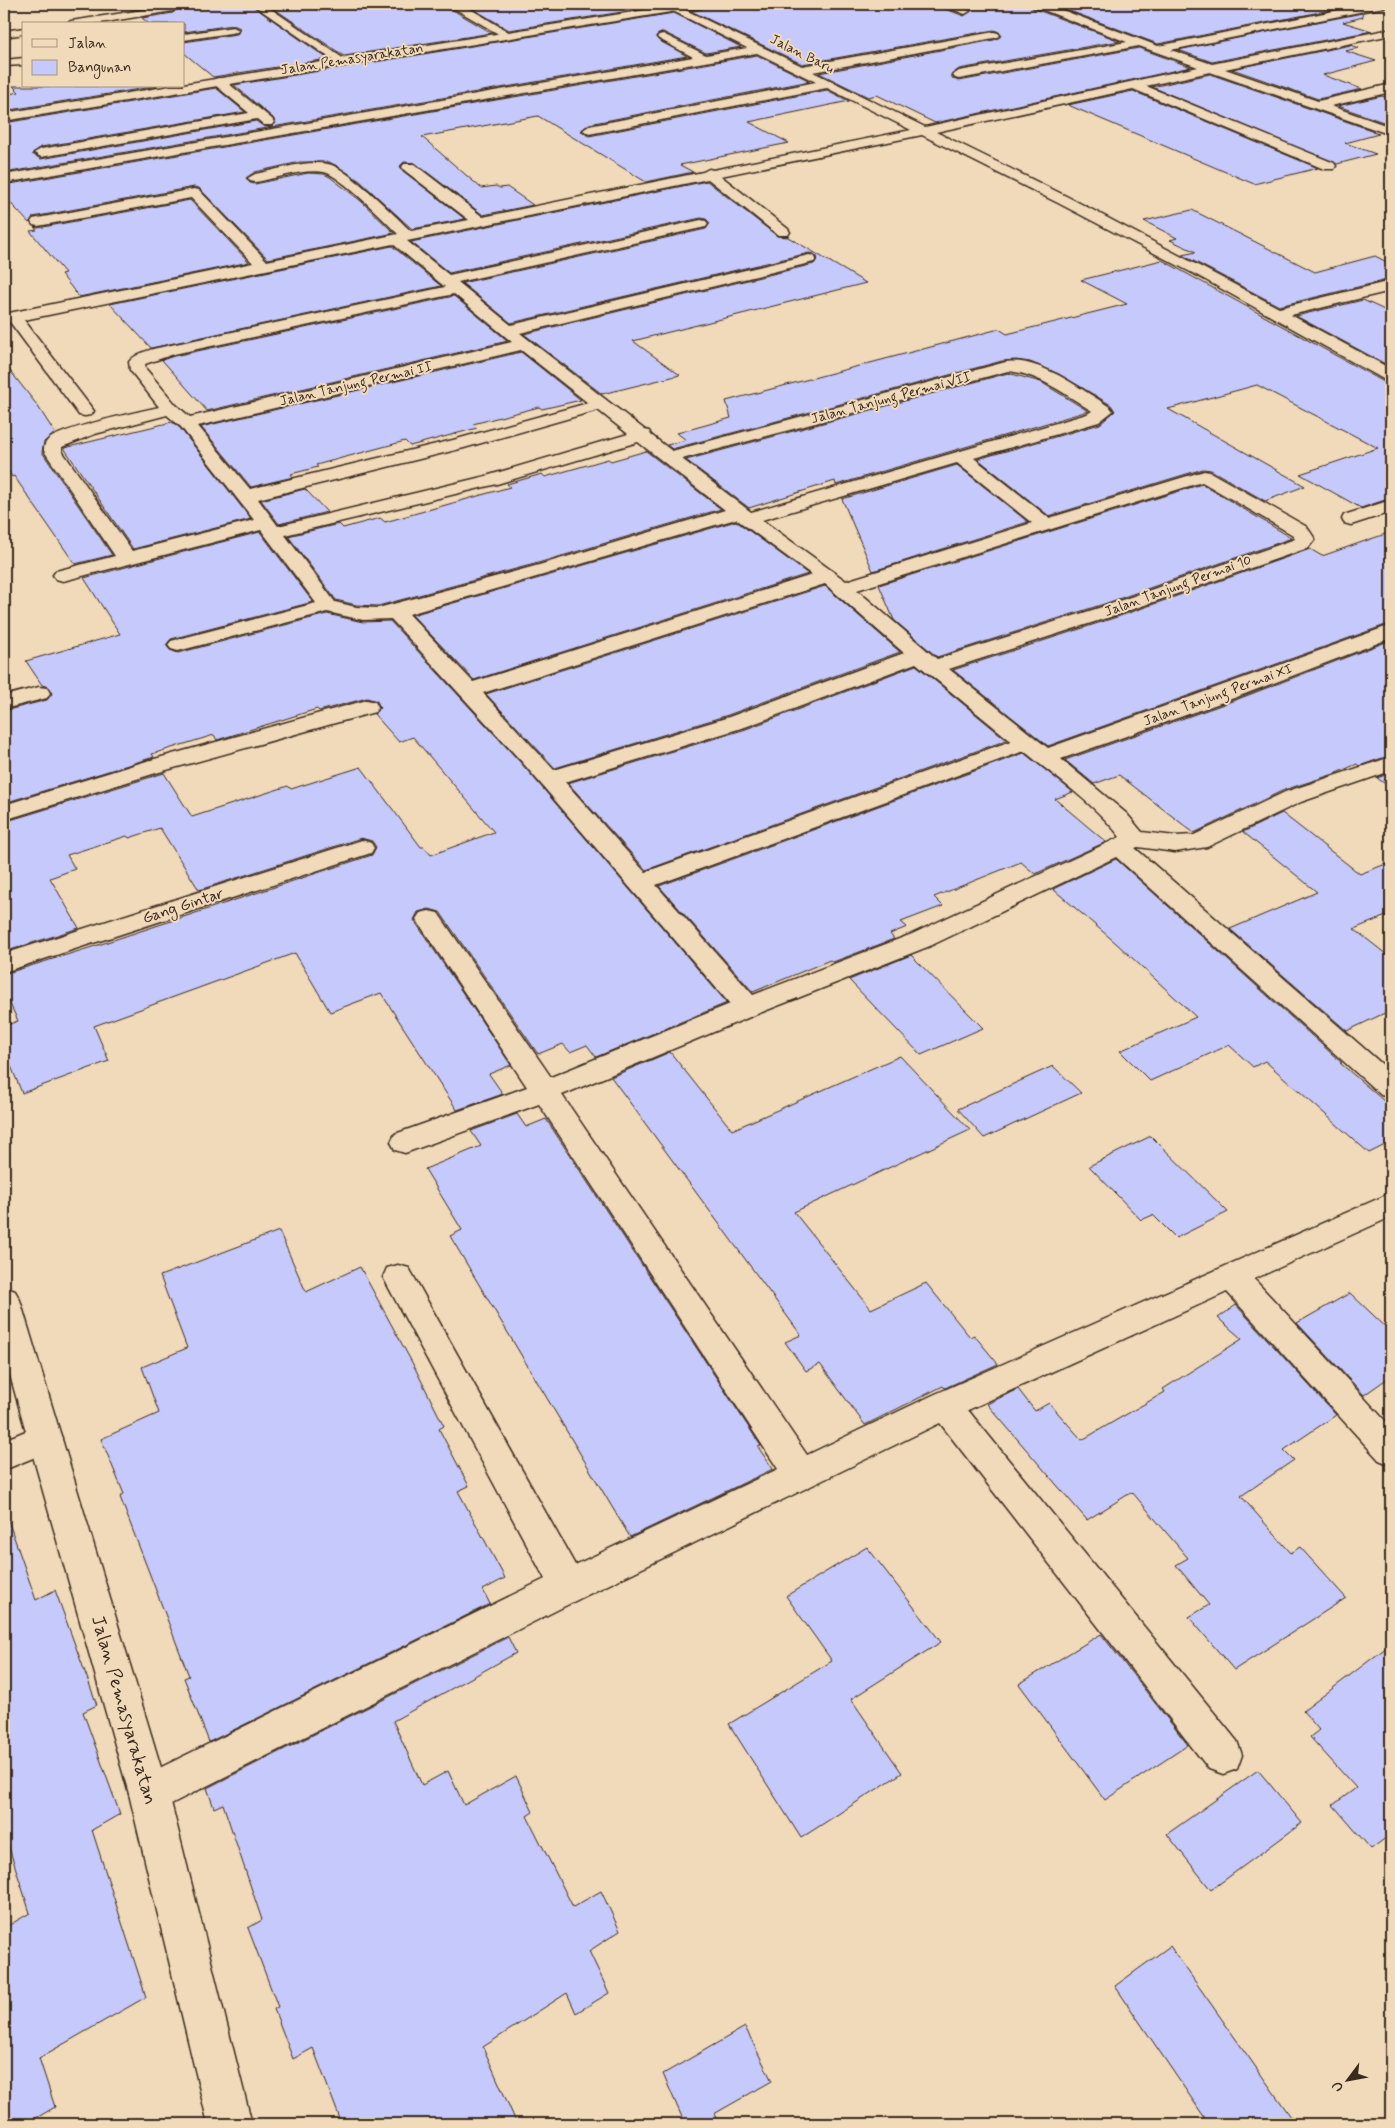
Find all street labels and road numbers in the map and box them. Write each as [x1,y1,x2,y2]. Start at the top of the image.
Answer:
street label: Jalan Baru [767,30,837,78]
street label: Jalan Pemasyarakatan [279,39,425,79]
street label: Jalan Tanjung Permai II [278,358,435,412]
street label: Jalan Tanjung Permai VII [809,368,974,430]
street label: Jalan Tanjung Permai 10 [1102,551,1255,623]
street label: Jalan Tanjung Permai XI [1141,660,1296,732]
street label: Gang Gintar [140,883,227,930]
street label: Jalan Pemasyarakatan [84,1613,163,1808]

